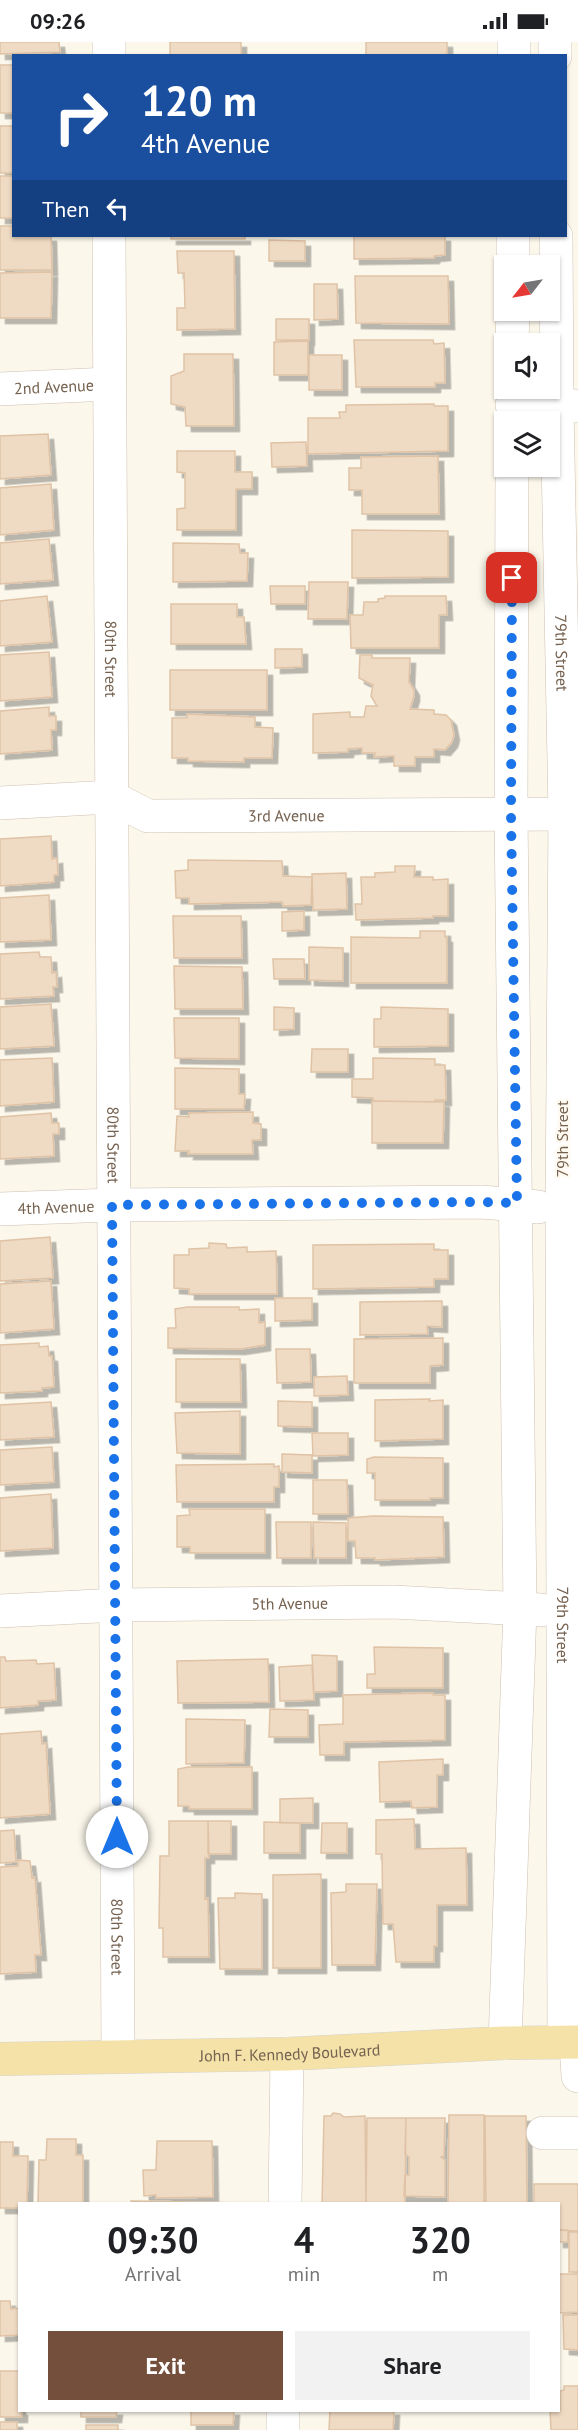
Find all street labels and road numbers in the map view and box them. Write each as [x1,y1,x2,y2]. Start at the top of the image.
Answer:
street label: 2nd Avenue [14,375,94,398]
street label: 79th Street [551,614,573,692]
street label: 80th Street [101,621,121,698]
street label: 3rd Avenue [248,805,325,826]
street label: 79th Street [552,1100,572,1177]
street label: 80th Street [103,1107,124,1184]
street label: 4th Avenue [17,1196,95,1218]
street label: 79th Street [553,1586,573,1664]
street label: 5th Avenue [251,1593,328,1614]
street label: 80th Street [107,1898,128,1976]
street label: John F. Kennedy Boulevard [198,2039,381,2066]

